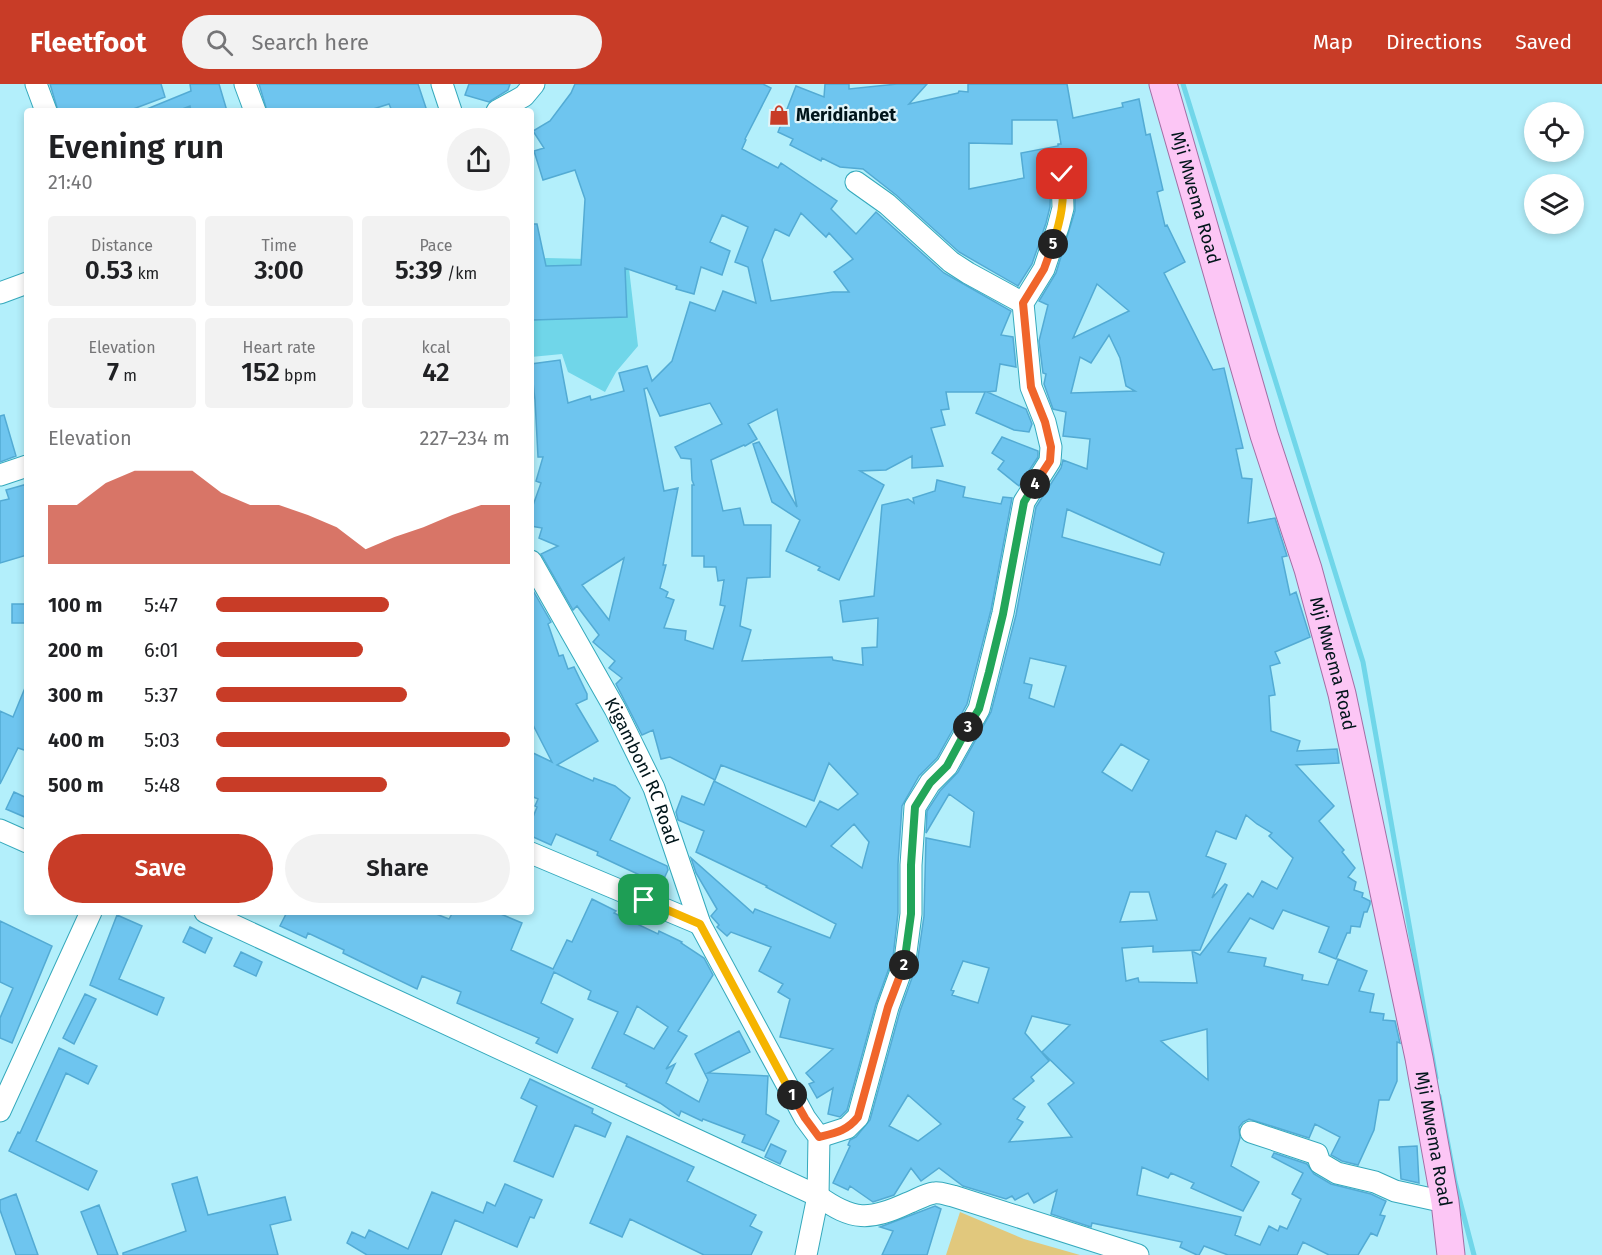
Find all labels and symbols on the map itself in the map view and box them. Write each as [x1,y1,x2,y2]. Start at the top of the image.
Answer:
shop icon: Meridianbet [767,103,791,127]
place label: Meridianbet [796,104,897,126]
street label: Mji Mwema Road [1166,128,1225,266]
pin [1036,148,1087,199]
pin: 5 [1038,229,1068,259]
pin: 4 [1020,469,1050,499]
street label: Mji Mwema Road [1305,594,1360,732]
street label: Kigamboni RC Road [600,694,683,847]
pin: 3 [953,712,983,742]
pin [618,874,669,925]
pin: 2 [889,950,919,980]
street label: Mji Mwema Road [1411,1069,1457,1208]
pin: 1 [777,1080,807,1110]

